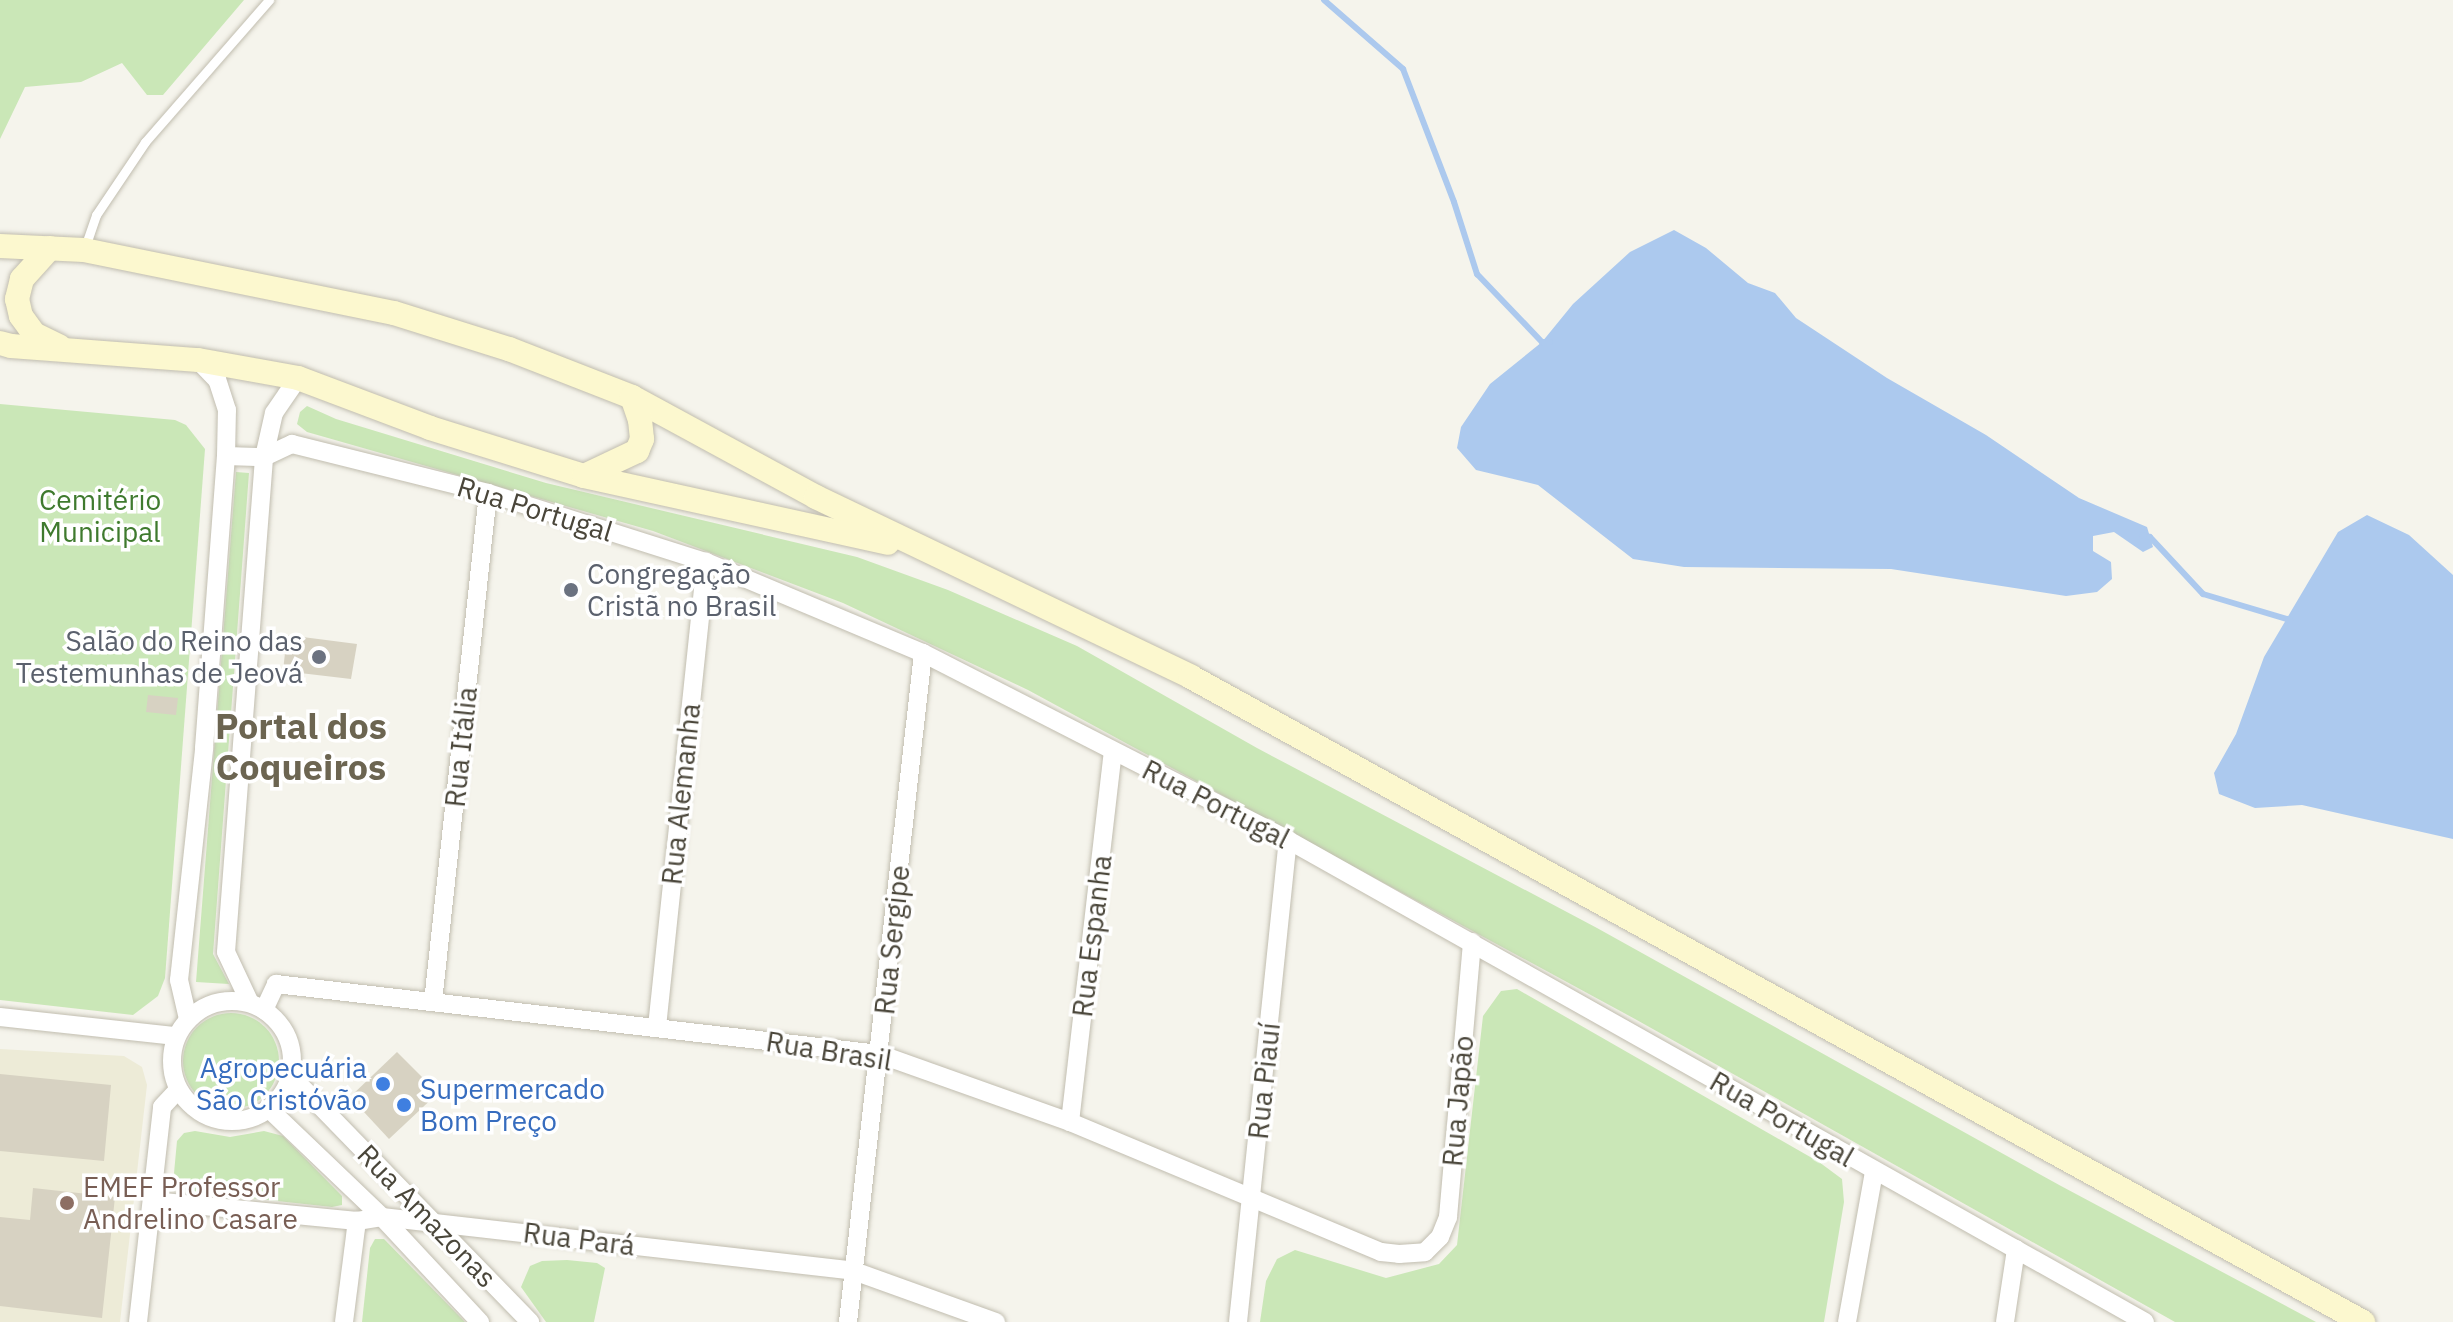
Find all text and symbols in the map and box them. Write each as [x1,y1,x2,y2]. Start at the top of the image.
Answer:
street label: Rua Portugal [453,469,617,549]
park label: Cemitério Municipal [39,483,161,549]
place label: Congregação Cristã no Brasil [587,557,776,623]
marker: Congregação Cristã no Brasil [562,581,580,599]
place label: Salão do Reino das Testemunhas de Jeová [16,624,303,690]
marker: Salão do Reino das Testemunhas de Jeová [310,648,328,666]
street label: Rua Itália [438,685,484,809]
street label: Rua Alemanha [655,702,707,886]
district label: Portal dos Coqueiros [215,703,387,788]
street label: Rua Portugal [1137,753,1295,855]
street label: Rua Espanha [1065,853,1119,1019]
street label: Rua Sergipe [867,864,917,1016]
street label: Rua Piauí [1241,1021,1287,1141]
street label: Rua Brasil [764,1024,894,1078]
street label: Rua Japão [1436,1034,1480,1168]
place label: Agropecuária São Cristóvão [196,1051,367,1117]
street label: Rua Portugal [1704,1064,1860,1174]
place label: Supermercado Bom Preço [420,1072,605,1138]
marker: Agropecuária São Cristóvão [374,1075,392,1093]
marker: Supermercado Bom Preço [395,1096,413,1114]
street label: Rua Amazonas [350,1138,504,1294]
place label: EMEF Professor Andrelino Casare [83,1170,298,1236]
marker: EMEF Professor Andrelino Casare [58,1194,76,1212]
street label: Rua Pará [521,1215,637,1263]

